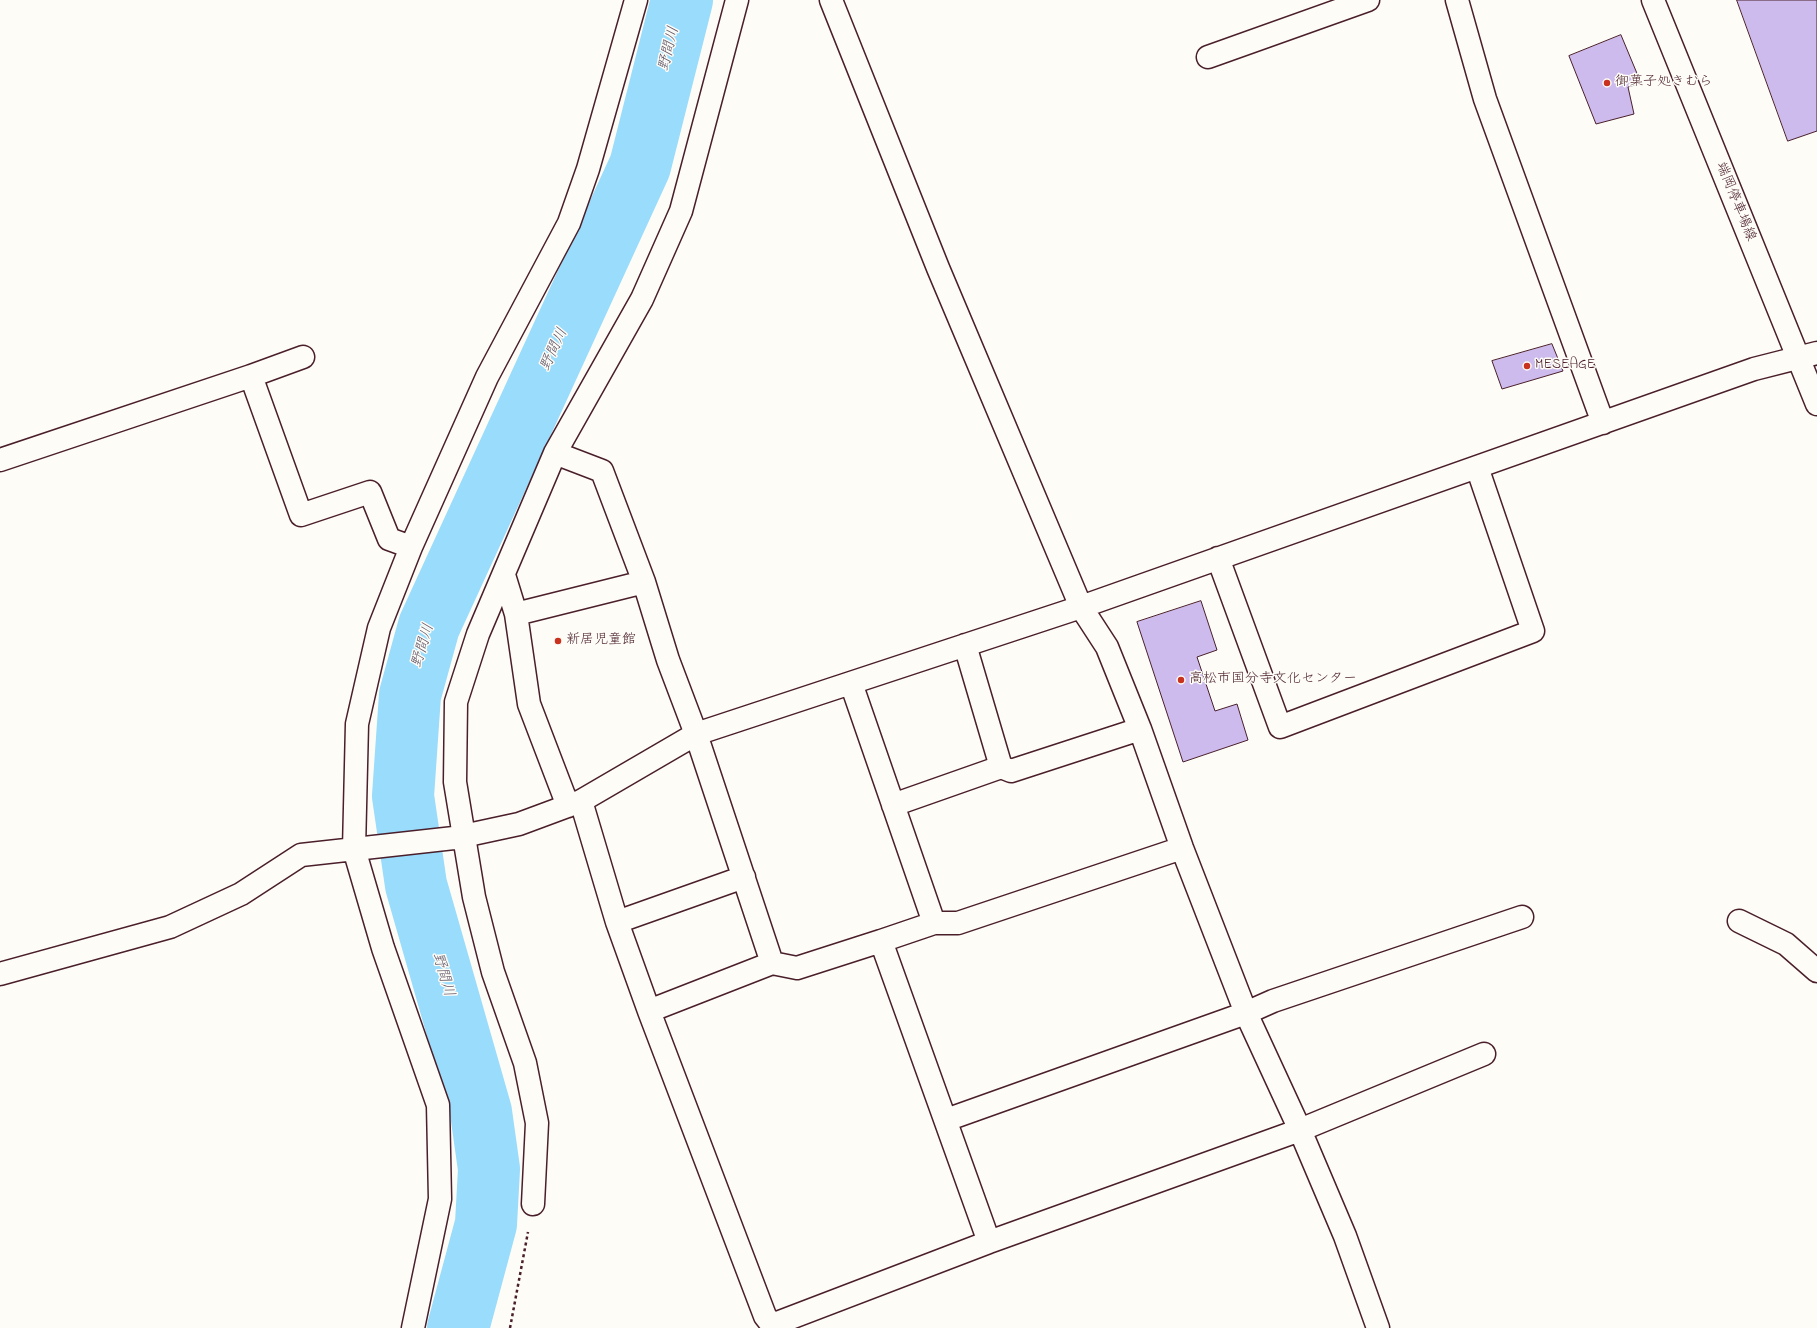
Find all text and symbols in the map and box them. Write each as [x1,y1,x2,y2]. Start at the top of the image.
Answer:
water label: 野間川 [656,25,684,73]
place label: 御菓子処きむら [1615,75,1713,91]
marker: 御菓子処きむら [1602,78,1612,88]
street label: 端岡停車場線 [1711,160,1759,244]
water label: 野間川 [537,326,573,374]
place label: MESEAGE [1535,358,1595,374]
marker: MESEAGE [1522,361,1532,371]
water label: 野間川 [409,622,439,670]
place label: 新居児童館 [566,633,636,649]
marker: 新居児童館 [553,636,563,646]
place label: 高松市国分寺文化センター [1189,672,1357,688]
marker: 高松市国分寺文化センター [1176,675,1186,685]
water label: 野間川 [427,951,457,999]

